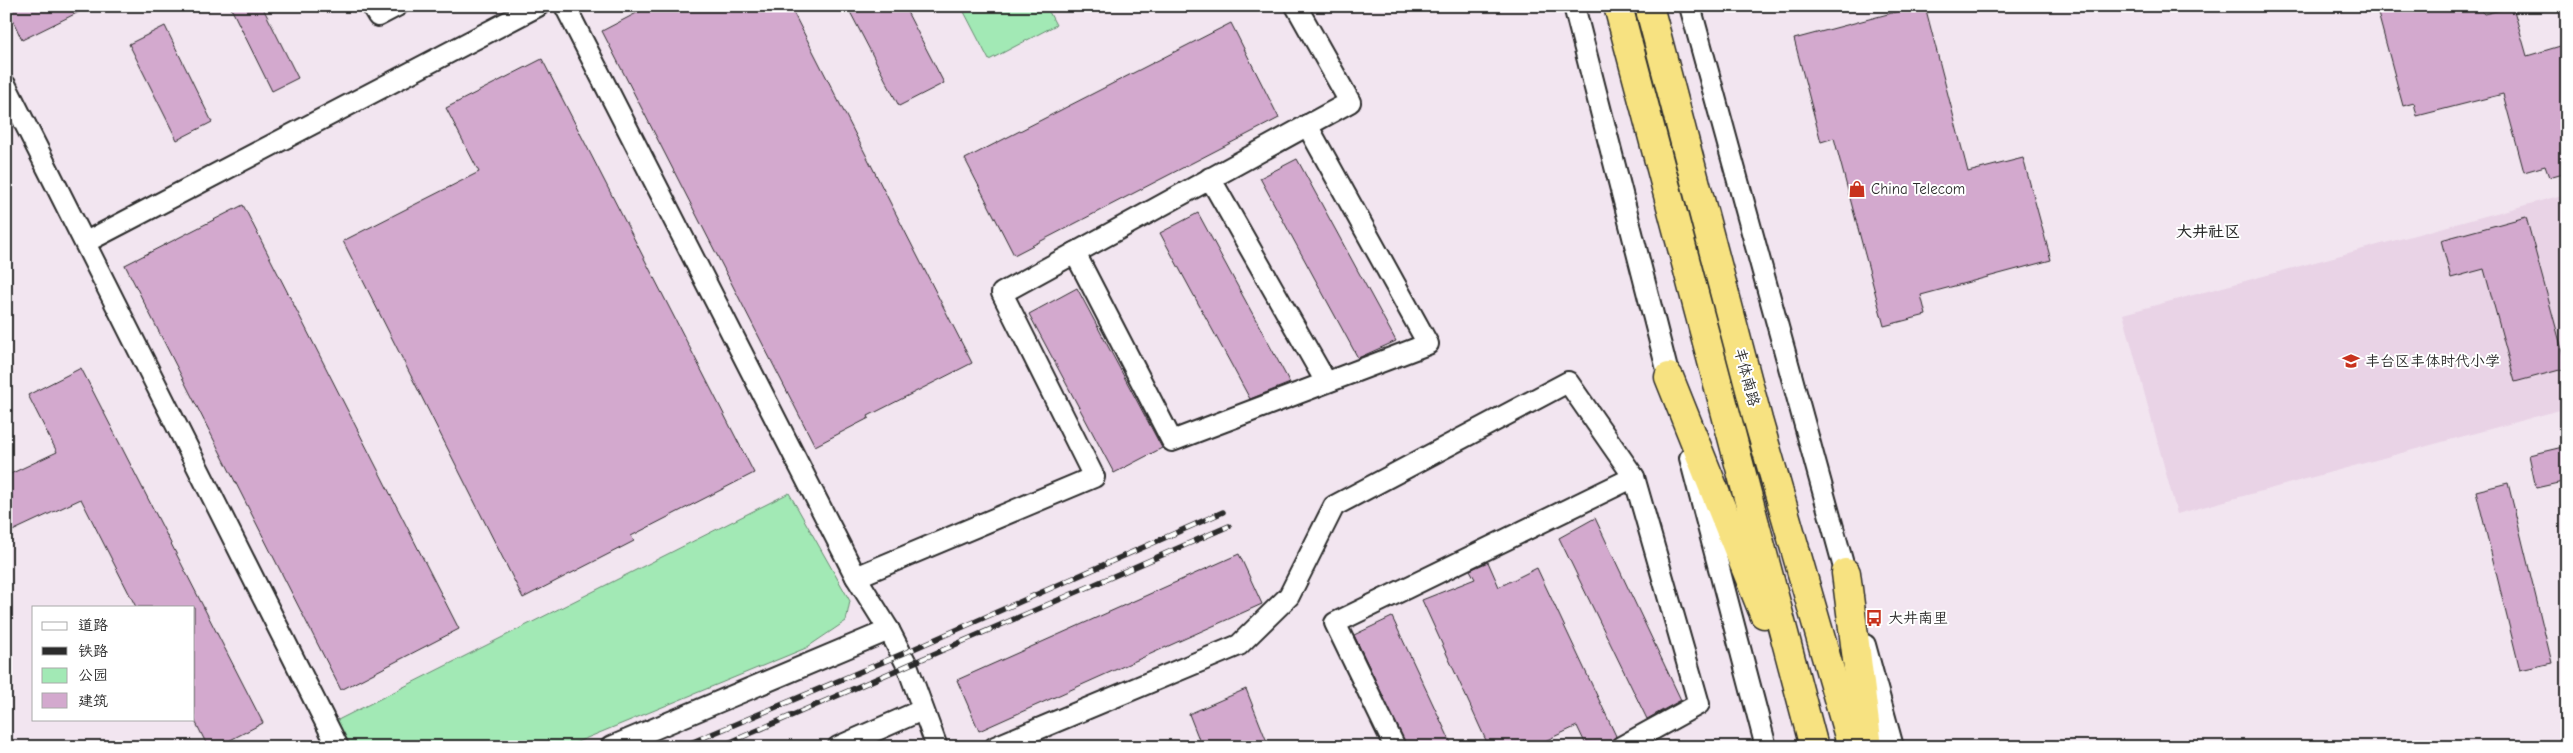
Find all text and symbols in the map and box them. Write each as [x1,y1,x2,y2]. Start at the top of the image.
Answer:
shop icon: China Telecom [1847,179,1867,199]
place label: China Telecom [1871,180,1965,198]
district label: 大井社区 [2176,223,2240,241]
street label: 丰体南路 [1731,346,1763,408]
school or university icon: 丰台区丰体时代小学 [2341,351,2361,371]
place label: 丰台区丰体时代小学 [2365,352,2500,370]
legend [32,606,195,720]
bus stop icon: 大井南里 [1864,608,1884,628]
place label: 大井南里 [1888,609,1948,627]
text: 道路 [78,616,108,634]
text: 铁路 [78,642,108,660]
text: 公园 [78,666,108,684]
text: 建筑 [78,692,108,710]

